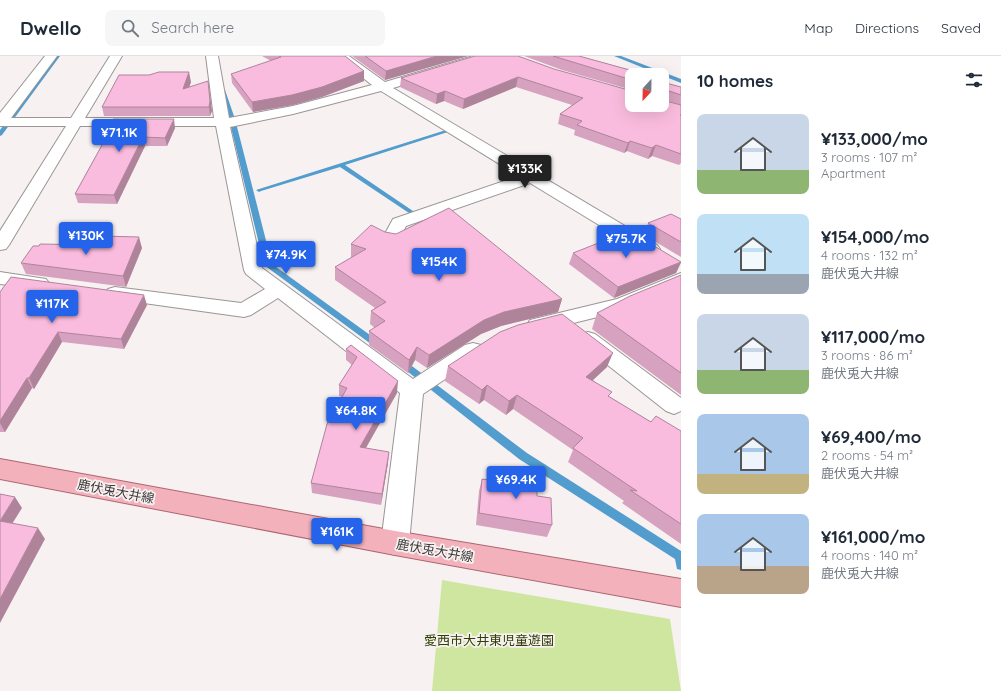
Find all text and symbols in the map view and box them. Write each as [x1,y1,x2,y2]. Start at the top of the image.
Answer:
search box [105,10,385,46]
text: Dwello [20,16,81,40]
icon: search [119,17,141,39]
text: Search here [151,18,234,37]
text: Map [804,19,833,37]
text: Directions [855,19,919,37]
text: Saved [941,19,981,37]
north arrow [625,68,669,112]
map controls [625,68,669,112]
icon: filters [963,69,985,91]
text: 10 homes [697,70,773,91]
pin: ¥71.1K [86,119,152,153]
text: ¥71.1K [101,124,137,140]
text: ¥133,000/mo [821,128,928,149]
icon: home [729,130,777,178]
text: 3 rooms · 107 m² [821,149,917,165]
pin: ¥133K [497,155,553,189]
text: ¥133K [507,160,543,176]
text: Apartment [821,165,886,181]
pin: ¥130K [58,222,114,256]
pin: ¥75.7K [593,225,659,259]
text: ¥154,000/mo [821,226,929,247]
text: ¥130K [68,227,104,243]
text: ¥75.7K [606,230,646,246]
icon: home [729,230,777,278]
pin: ¥74.9K [253,241,319,275]
text: ¥74.9K [265,246,307,262]
text: 4 rooms · 132 m² [821,247,918,263]
pin: ¥154K [411,248,467,282]
text: ¥154K [421,253,457,269]
text: 鹿伏兎大井線 [821,265,899,281]
pin: ¥117K [24,290,80,324]
text: ¥117K [35,295,69,311]
text: ¥117,000/mo [821,326,925,347]
icon: home [729,330,777,378]
text: 3 rooms · 86 m² [821,347,913,363]
text: 鹿伏兎大井線 [821,365,899,381]
pin: ¥64.8K [323,397,389,431]
text: ¥64.8K [335,402,377,418]
text: ¥69,400/mo [821,426,921,447]
icon: home [729,430,777,478]
text: 2 rooms · 54 m² [821,447,913,463]
text: 鹿伏兎大井線 [821,465,899,481]
pin: ¥69.4K [483,466,549,500]
text: ¥69.4K [496,471,536,487]
street label: 鹿伏兎大井線 [76,476,156,506]
pin: ¥161K [309,518,365,552]
text: ¥161K [320,523,354,539]
text: ¥161,000/mo [821,526,925,547]
icon: home [729,530,777,578]
street label: 鹿伏兎大井線 [395,535,475,565]
text: 4 rooms · 140 m² [821,547,918,563]
text: 鹿伏兎大井線 [821,565,899,581]
park label: 愛西市大井東児童遊園 [424,632,554,648]

